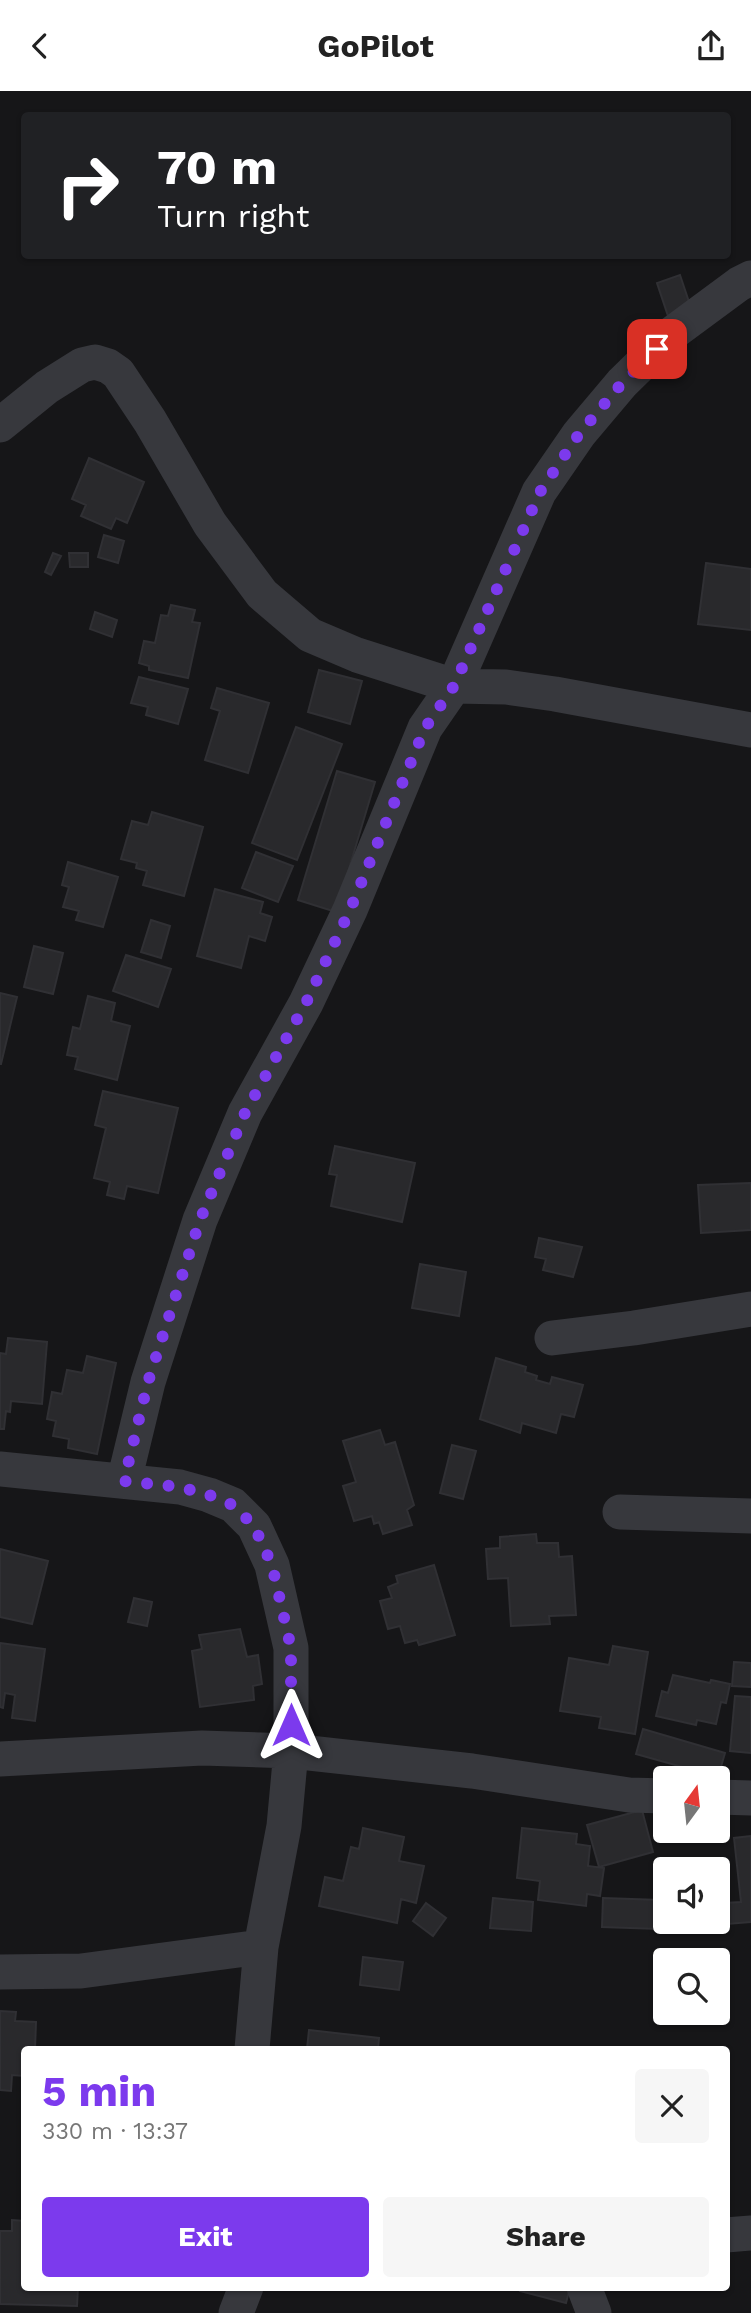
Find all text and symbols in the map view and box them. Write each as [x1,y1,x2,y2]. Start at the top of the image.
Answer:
icon: back [21,27,59,65]
text: GoPilot [317,27,434,65]
icon: share [692,27,730,65]
text: 70 m [157,138,277,196]
icon: right [42,140,133,231]
text: Turn right [157,197,309,235]
pin [627,319,687,379]
icon: arrive [638,330,676,368]
position arrow [254,1688,328,1762]
north arrow [653,1766,730,1843]
map controls [653,1766,730,2025]
button: sound [653,1857,730,1934]
button: search [653,1948,730,2025]
text: 5 min [42,2067,156,2116]
button: close [635,2069,709,2143]
text: 330 m · 13:37 [42,2118,188,2145]
button: Exit [42,2197,369,2277]
button: Share [383,2197,709,2277]

